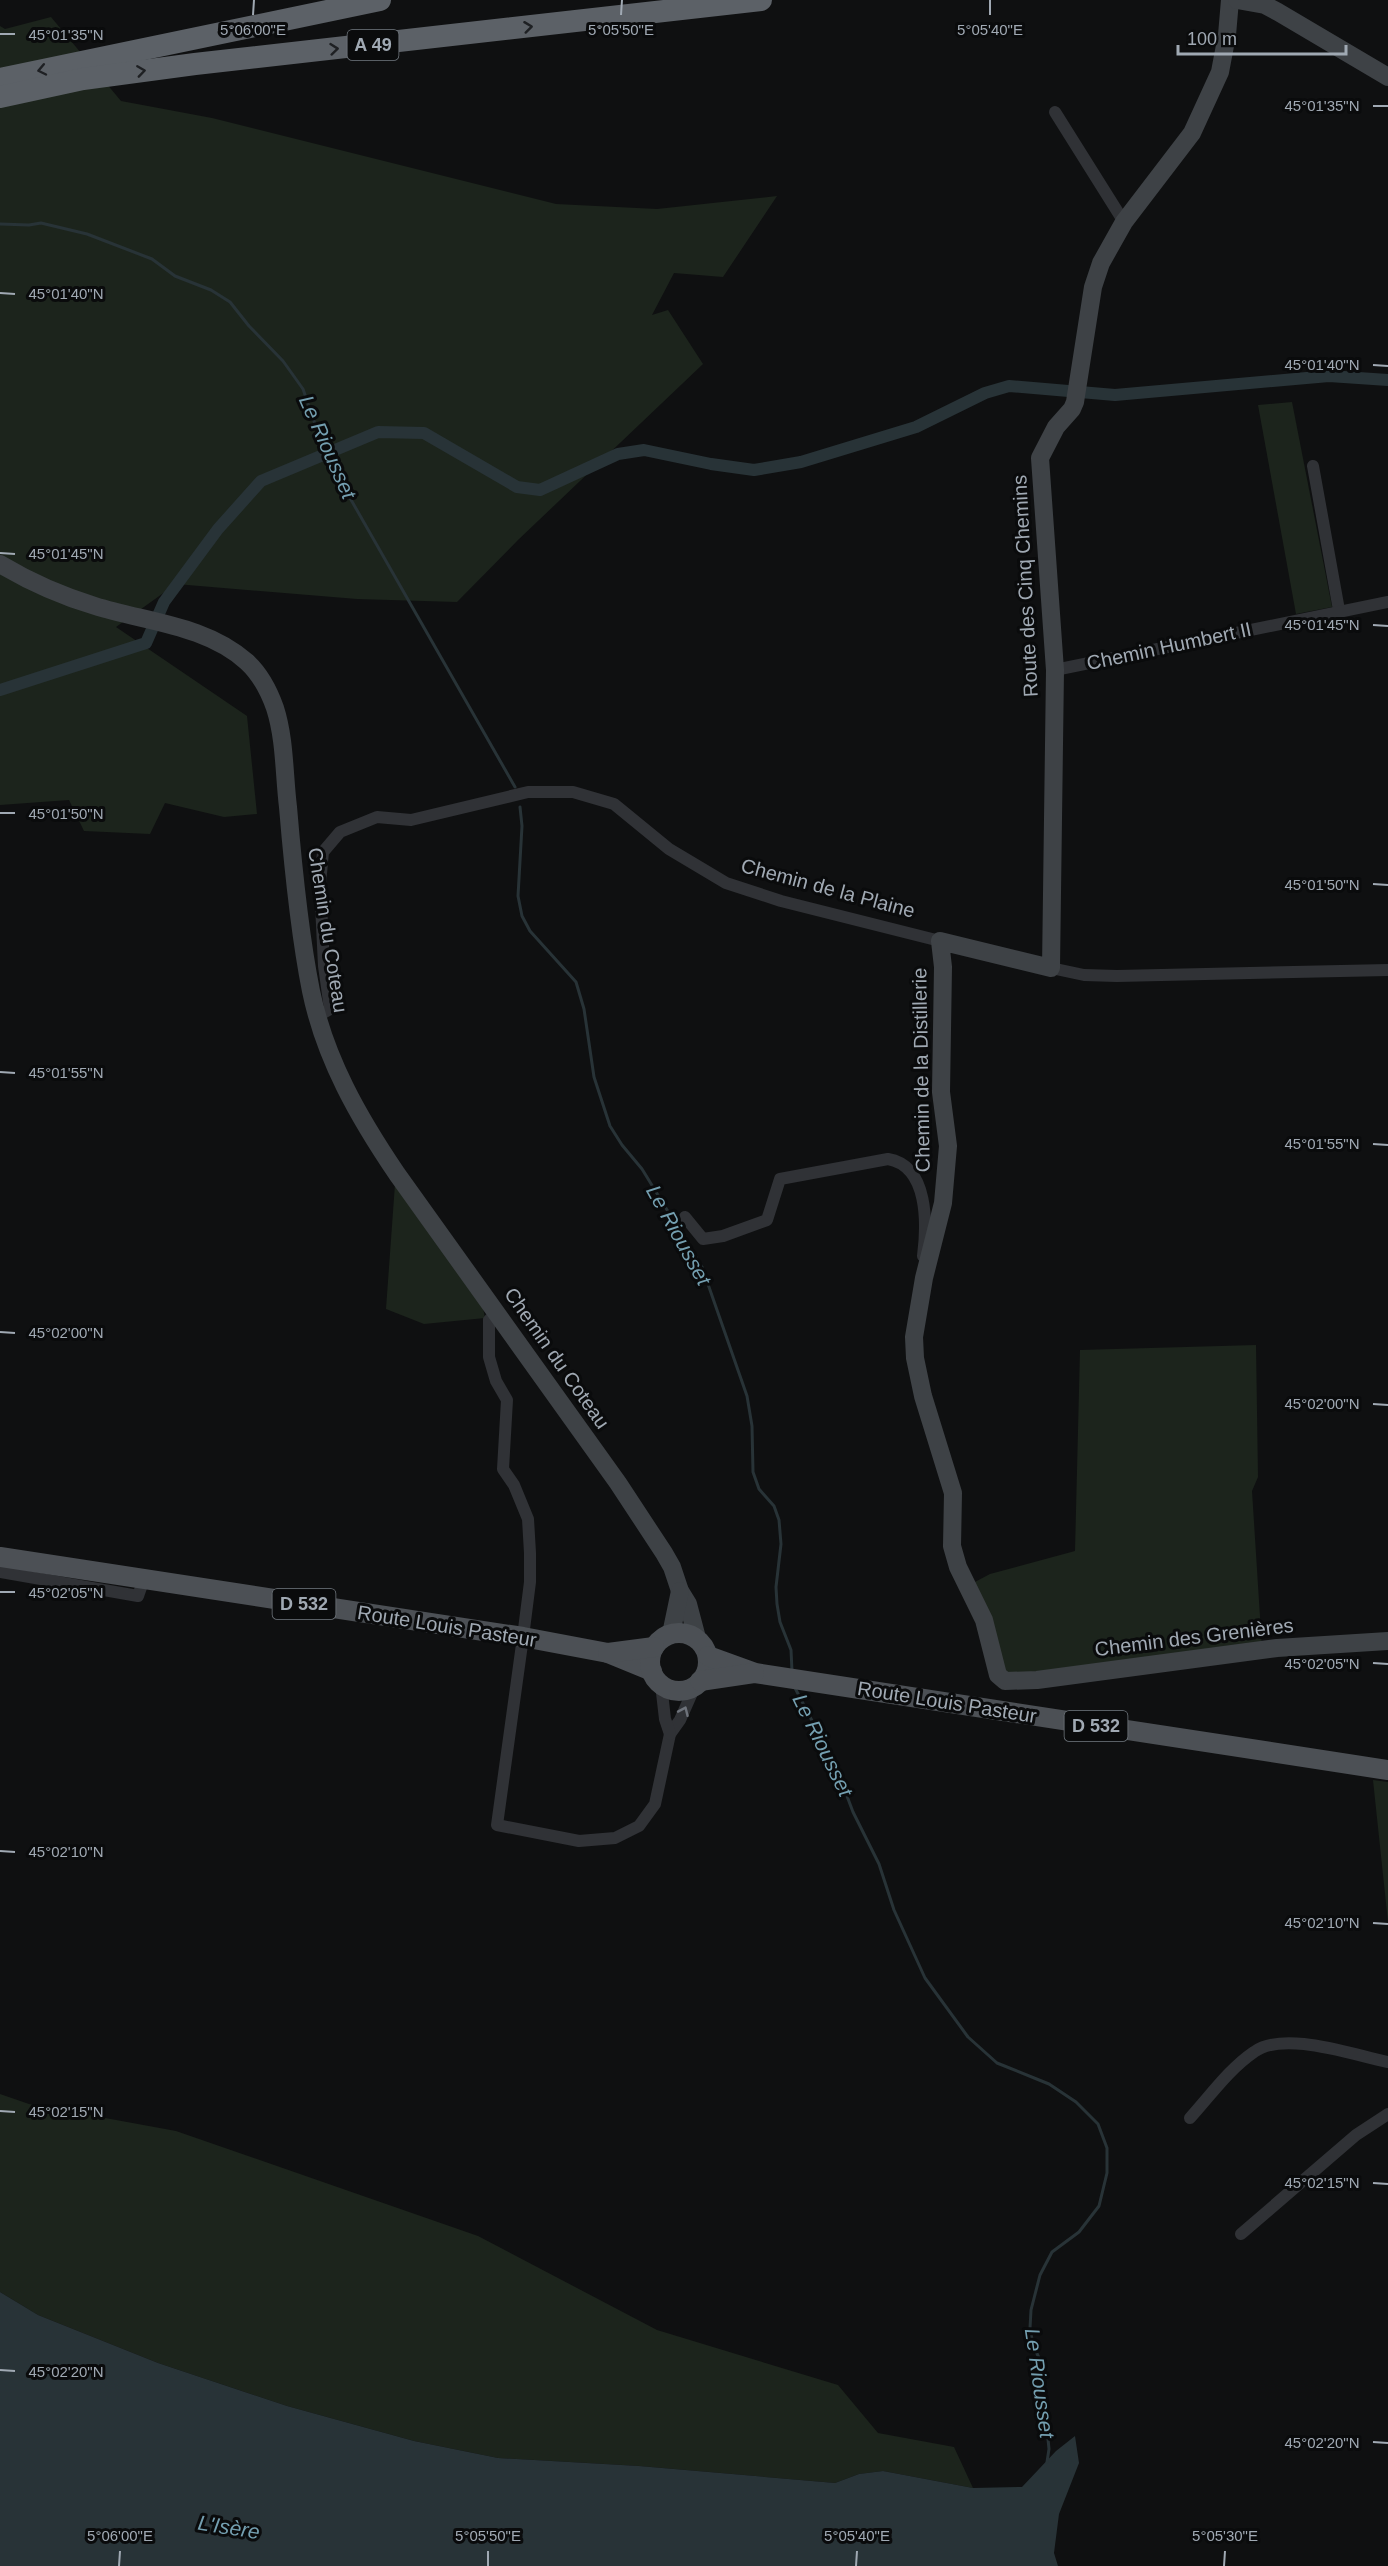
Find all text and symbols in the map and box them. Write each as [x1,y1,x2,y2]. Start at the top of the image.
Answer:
scale bar [1178,18,1346,56]
text: 5°06'00"E [220,21,286,38]
text: 5°05'50"E [588,21,654,38]
text: 5°05'40"E [957,21,1023,38]
one-way arrow [524,22,533,34]
text: 45°01'35"N [28,26,104,43]
text: 100 m [1187,29,1237,49]
road number: A 49 [348,30,398,60]
one-way arrow [330,43,339,56]
one-way arrow [37,63,47,76]
one-way arrow [136,66,145,78]
text: 45°01'35"N [1284,97,1360,114]
text: 45°01'40"N [28,285,104,302]
text: 45°01'40"N [1284,356,1360,373]
water label: Le Riousset [295,392,362,503]
street label: Route des Cinq Chemins [1008,474,1042,698]
text: 45°01'45"N [28,545,104,562]
text: 45°01'45"N [1284,616,1360,633]
street label: Chemin Humbert II [1085,618,1253,674]
text: 45°01'50"N [28,805,104,822]
street label: Chemin du Coteau [304,846,352,1014]
street label: Chemin de la Plaine [739,854,917,922]
text: 45°01'50"N [1284,876,1360,893]
street label: Chemin de la Distillerie [908,968,934,1172]
text: 45°01'55"N [28,1064,104,1081]
text: 45°01'55"N [1284,1135,1360,1152]
water label: Le Riousset [642,1181,717,1290]
street label: Chemin du Coteau [500,1283,614,1433]
text: 45°02'00"N [28,1324,104,1341]
text: 45°02'00"N [1284,1395,1360,1412]
text: 45°02'05"N [28,1584,104,1601]
road number: D 532 [272,1589,336,1619]
street label: Route Louis Pasteur [356,1601,539,1651]
street label: Chemin des Grenières [1093,1614,1295,1660]
text: 45°02'05"N [1284,1655,1360,1672]
street label: Route Louis Pasteur [856,1677,1039,1727]
water label: Le Riousset [788,1690,858,1801]
one-way arrow [677,1706,689,1717]
road number: D 532 [1064,1711,1128,1741]
text: 45°02'10"N [28,1843,104,1860]
text: 45°02'10"N [1284,1914,1360,1931]
text: 45°02'15"N [28,2103,104,2120]
text: 45°02'15"N [1284,2174,1360,2191]
water label: Le Riousset [1021,2326,1059,2441]
text: 45°02'20"N [28,2363,104,2380]
text: 45°02'20"N [1284,2434,1360,2451]
water label: L'Isère [196,2511,262,2543]
text: 5°06'00"E [87,2527,153,2544]
text: 5°05'50"E [455,2527,521,2544]
text: 5°05'40"E [824,2527,890,2544]
text: 5°05'30"E [1192,2527,1258,2544]

